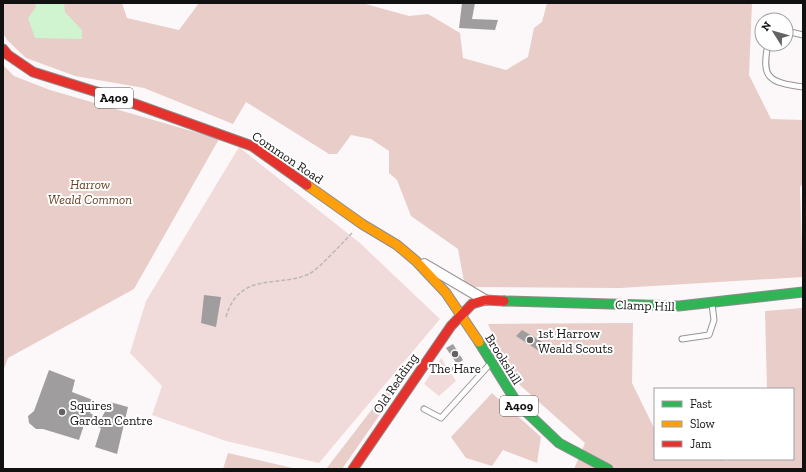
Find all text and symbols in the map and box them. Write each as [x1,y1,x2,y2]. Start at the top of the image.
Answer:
north arrow [754,12,794,52]
text: N [759,19,775,34]
road number: A409 [95,88,133,108]
street label: Common Road [249,128,326,187]
park label: Harrow Weald Common [48,177,132,207]
street label: Clamp Hill [615,297,676,314]
place label: 1st Harrow Weald Scouts [538,326,613,356]
street label: Brookshill [482,331,525,388]
marker: 1st Harrow Weald Scouts [525,335,535,345]
marker: The Hare [450,349,460,359]
street label: Old Redding [370,350,421,416]
place label: The Hare [429,361,481,376]
legend [654,388,794,460]
road number: A409 [500,396,538,416]
text: Fast [690,397,713,411]
place label: Squires Garden Centre [70,398,153,428]
marker: Squires Garden Centre [57,407,67,417]
text: Slow [690,417,716,431]
text: Jam [690,437,712,451]

